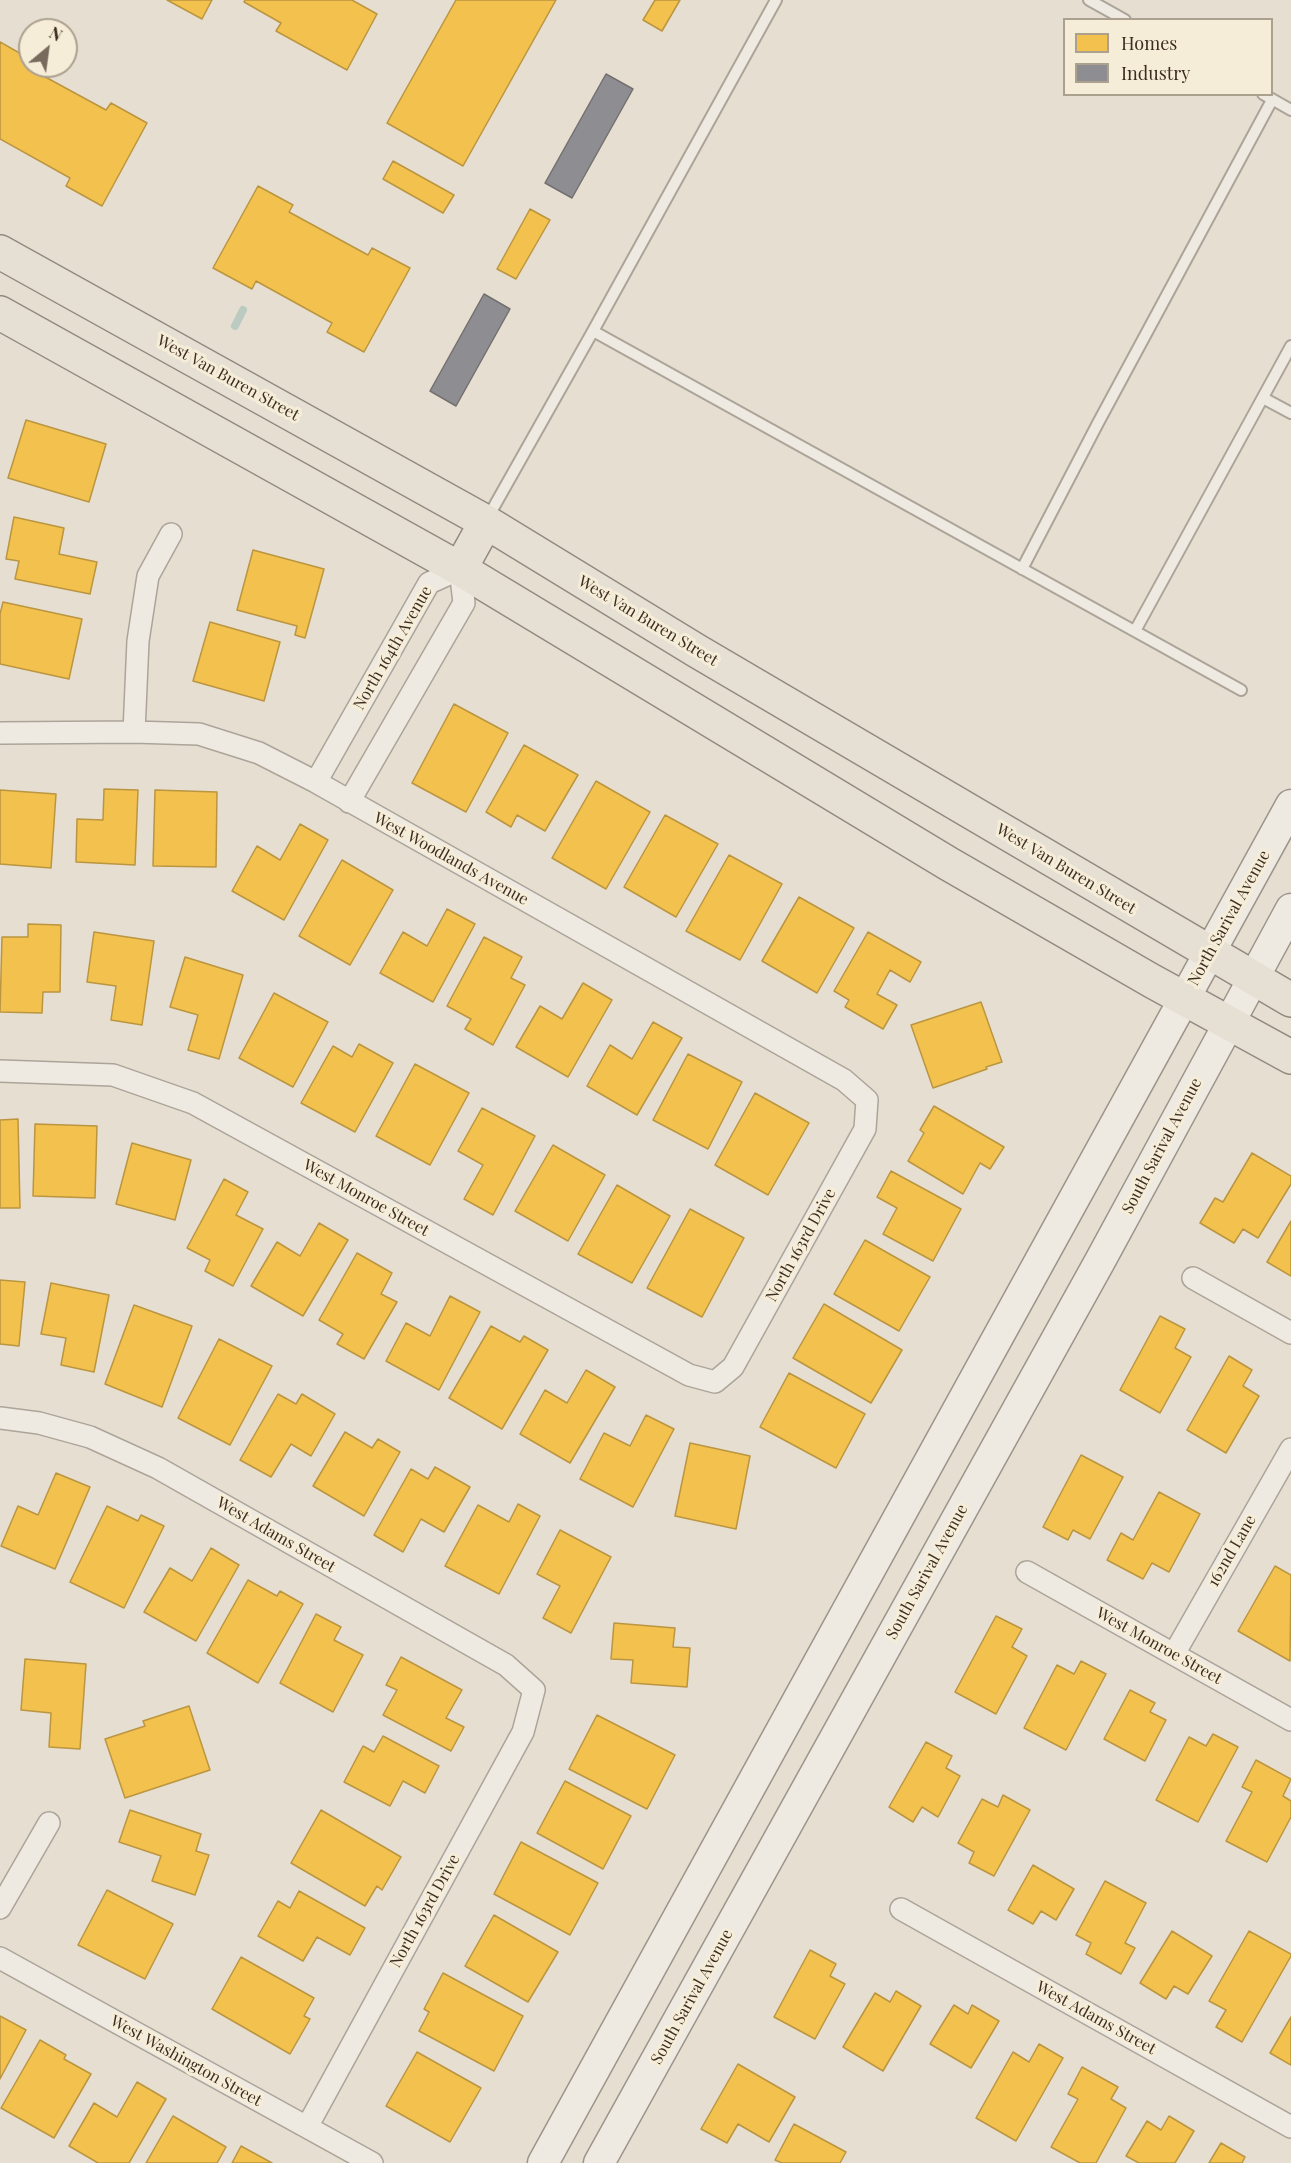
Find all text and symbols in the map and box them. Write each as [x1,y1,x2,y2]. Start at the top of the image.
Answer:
north arrow [18,18,78,78]
legend [1063,18,1273,96]
text: N [46,22,66,46]
text: Homes [1121,31,1177,55]
text: Industry [1121,61,1190,85]
street label: West Van Buren Street [154,331,302,425]
street label: West Van Buren Street [575,572,721,670]
street label: North 164th Avenue [350,583,436,713]
street label: West Woodlands Avenue [370,808,532,910]
street label: West Van Buren Street [993,820,1139,918]
street label: North Sarival Avenue [1184,847,1274,989]
street label: South Sarival Avenue [1118,1075,1206,1217]
street label: West Monroe Street [300,1155,432,1241]
street label: North 163rd Drive [762,1185,840,1305]
street label: West Adams Street [213,1493,339,1577]
street label: South Sarival Avenue [882,1501,972,1643]
street label: 162nd Lane [1204,1512,1260,1590]
street label: West Monroe Street [1093,1603,1225,1689]
street label: North 163rd Drive [386,1851,464,1971]
street label: South Sarival Avenue [647,1926,737,2068]
street label: West Adams Street [1033,1977,1159,2059]
street label: West Washington Street [107,2011,265,2111]

